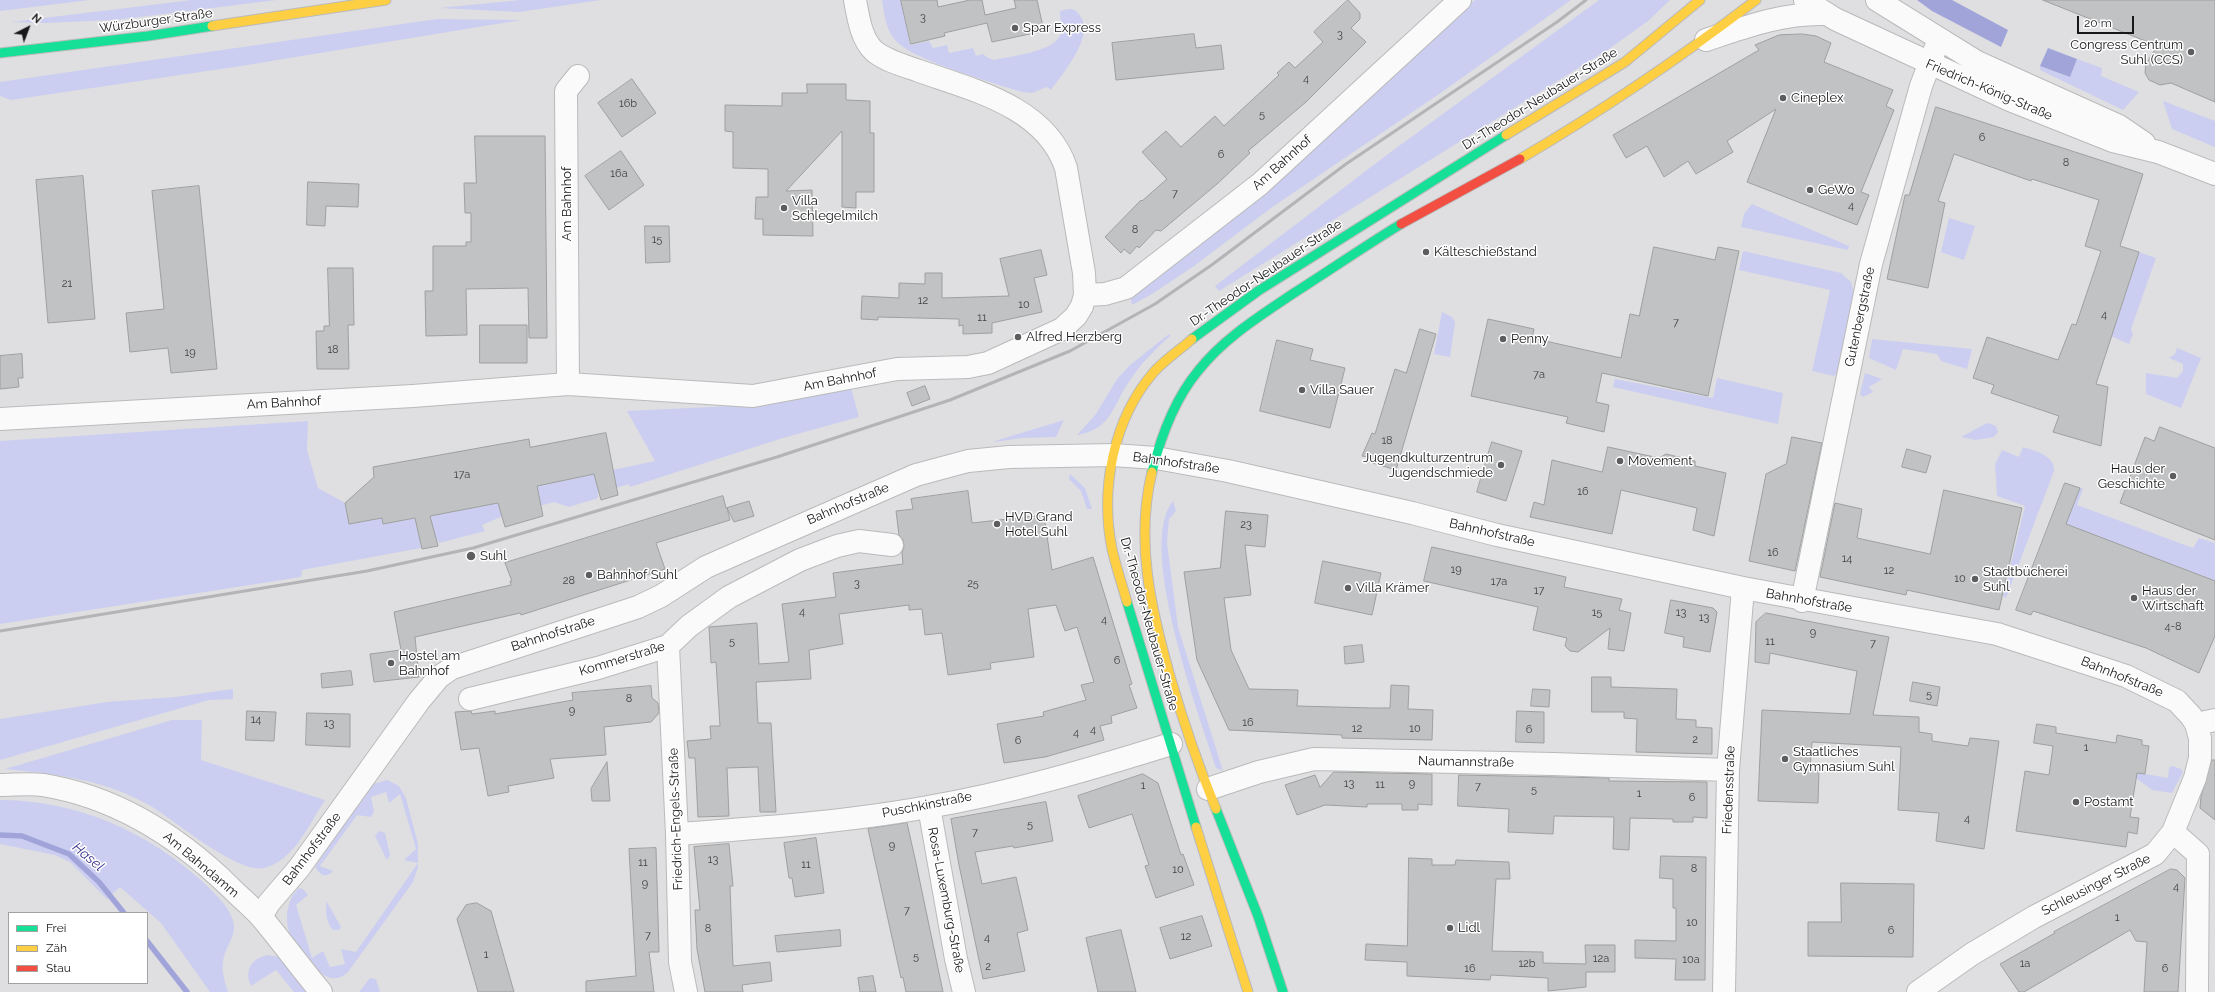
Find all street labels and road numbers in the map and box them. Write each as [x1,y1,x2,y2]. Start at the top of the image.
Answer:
street label: Würzburger Straße [98,5,214,37]
street label: Dr.-Theodor-Neubauer-Straße [1460,45,1620,153]
street label: Friedrich-König-Straße [1923,56,2055,124]
street label: Am Bahnhof [1249,132,1315,194]
street label: Am Bahnhof [559,167,575,241]
street label: Dr.-Theodor-Neubauer-Straße [1187,216,1345,330]
street label: Gutenbergstraße [1842,266,1878,368]
street label: Am Bahnhof [802,365,878,395]
street label: Am Bahnhof [246,393,322,413]
street label: Bahnhofstraße [1132,449,1220,477]
street label: Bahnhofstraße [805,480,891,528]
street label: Bahnhofstraße [1448,516,1536,550]
street label: Dr.-Theodor-Neubauer-Straße [1117,535,1181,713]
street label: Bahnhofstraße [1765,586,1853,616]
street label: Bahnhofstraße [509,613,597,655]
street label: Kommerstraße [577,639,667,679]
street label: Bahnhofstraße [2079,653,2165,701]
street label: Friedensstraße [1720,745,1738,835]
street label: Friedrich-Engels-Straße [666,747,686,891]
street label: Naumannstraße [1418,753,1514,771]
street label: Puschkinstraße [881,789,973,821]
street label: Bahnhofstraße [279,809,345,889]
street label: Rosa-Luxemburg-Straße [924,826,968,974]
street label: Am Bahndamm [160,829,242,901]
street label: Schleusinger Straße [2039,851,2153,919]

